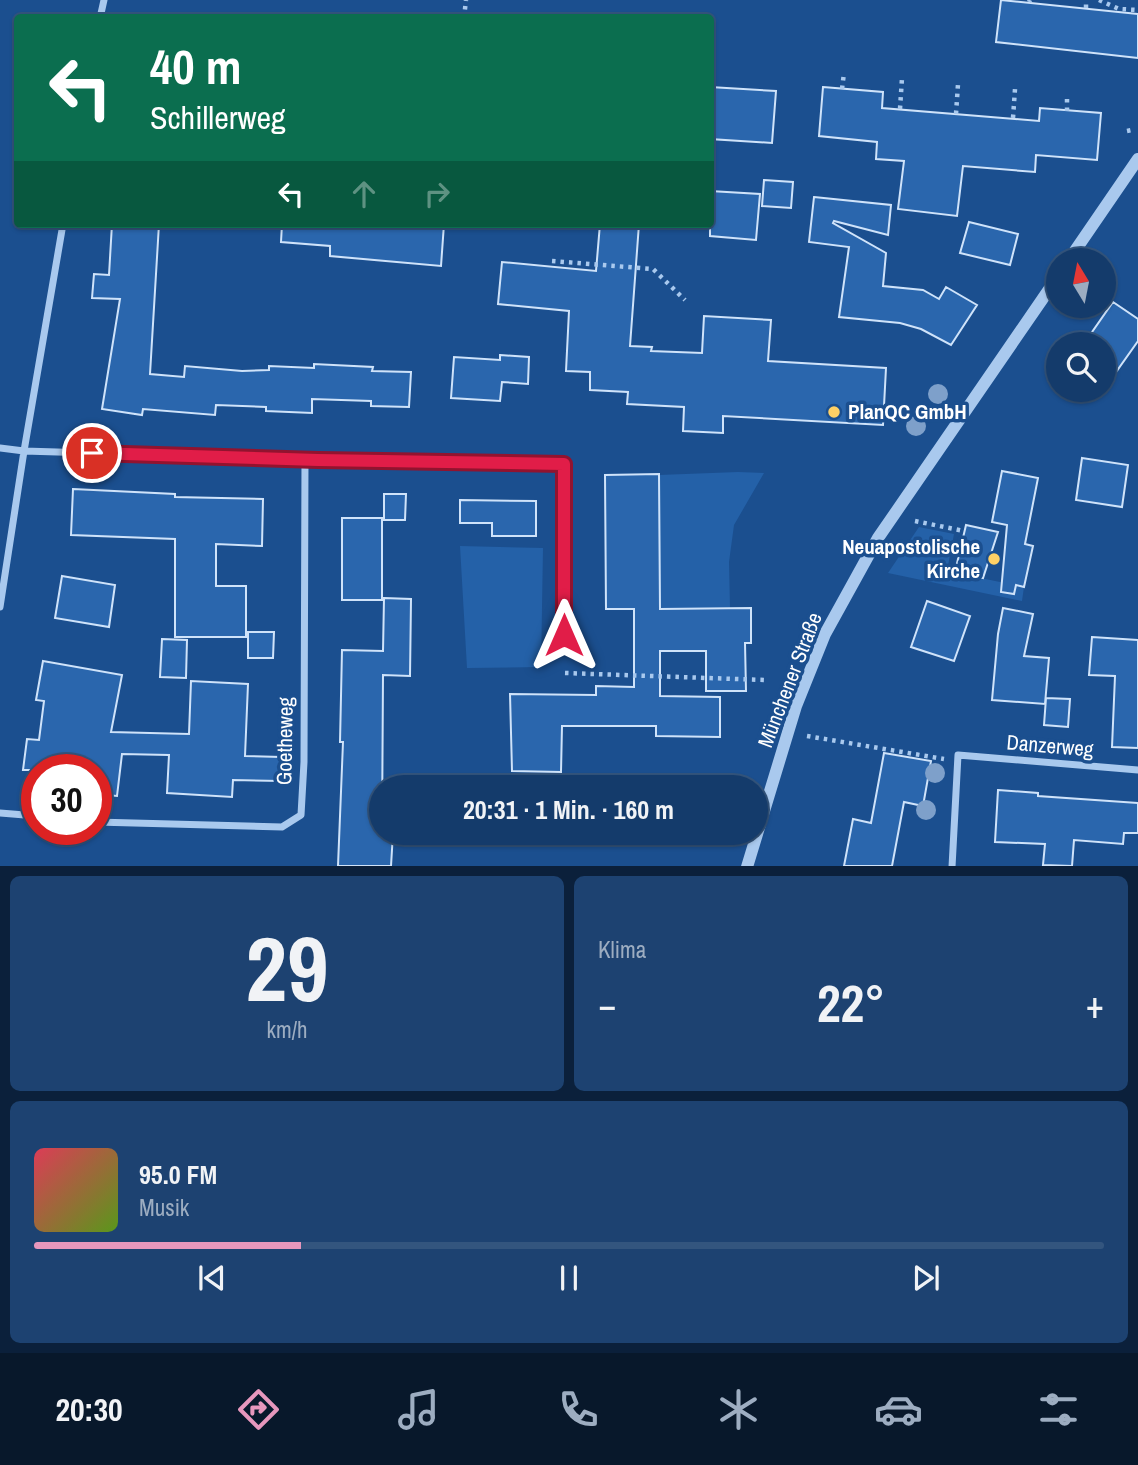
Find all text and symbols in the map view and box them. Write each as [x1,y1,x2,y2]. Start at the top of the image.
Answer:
text: 40 m [150,33,242,99]
icon: left [35,42,126,133]
text: Schillerweg [150,96,286,139]
icon: left [272,175,310,213]
icon: ahead [345,175,383,213]
icon: right [418,175,456,213]
north arrow [1046,248,1116,318]
map controls [1046,248,1116,402]
button: search [1046,332,1116,402]
place label: PlanQC GmbH [848,397,967,426]
marker: PlanQC GmbH [826,404,842,420]
pin [62,423,122,483]
icon: arrive [73,434,111,472]
place label: Neuapostolische Kirche [842,532,980,585]
marker: Neuapostolische Kirche [986,551,1002,567]
position arrow [527,598,601,672]
street label: Münchener Straße [750,608,829,752]
street label: Goetheweg [269,696,300,785]
street label: Danzerweg [1005,727,1095,764]
speed limit sign: 30 [21,754,112,845]
text: 20:31 · 1 Min. · 160 m [463,792,674,827]
text: 29 [246,907,329,1029]
text: Klima [598,934,646,965]
text: 22° [817,968,885,1038]
text: − [598,979,616,1030]
text: + [1086,979,1104,1030]
text: km/h [267,1014,307,1045]
text: 95.0 FM [139,1157,217,1192]
text: Musik [139,1192,189,1223]
icon: previous [193,1259,231,1297]
icon: pause [550,1259,588,1297]
icon: next [907,1259,945,1297]
icon: directions [234,1385,283,1434]
icon: music [394,1385,443,1434]
icon: phone [554,1385,603,1434]
icon: climate [714,1385,763,1434]
icon: car [874,1385,923,1434]
icon: filters [1034,1385,1083,1434]
text: 20:30 [55,1388,123,1431]

